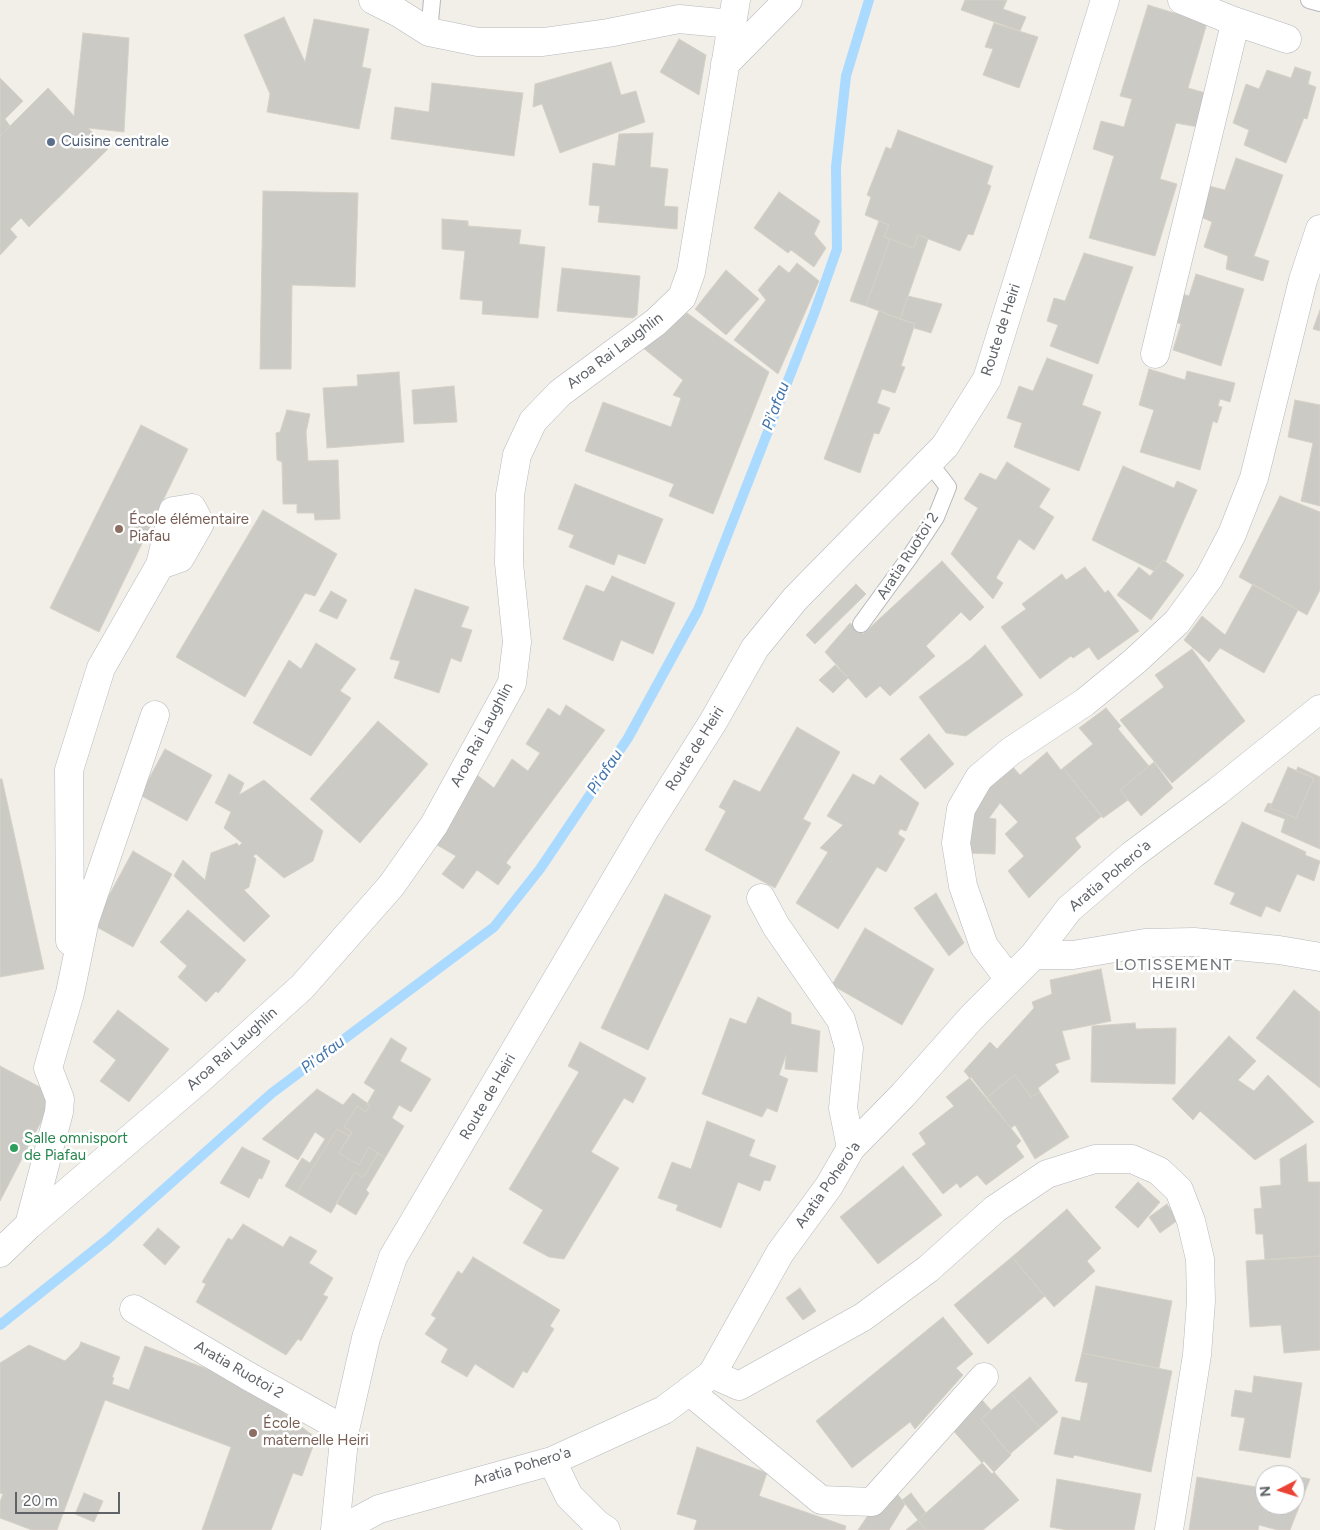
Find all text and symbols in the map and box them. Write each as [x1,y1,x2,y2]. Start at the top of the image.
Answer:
place label: Cuisine centrale [61,133,169,151]
marker: Cuisine centrale [45,136,57,148]
street label: Route de Heiri [978,281,1024,379]
street label: Aroa Rai Laughlin [563,309,667,393]
water label: Pi'afau [758,379,794,433]
street label: Aratia Ruotoi 2 [873,509,943,603]
place label: École élémentaire Piafau [129,511,249,546]
marker: École élémentaire Piafau [113,523,125,535]
street label: Aroa Rai Laughlin [447,680,517,790]
street label: Route de Heiri [662,703,728,795]
water label: Pi'afau [583,746,627,798]
street label: Aratia Pohero'a [1065,836,1155,916]
district label: LOTISSEMENT HEIRI [1114,955,1234,993]
street label: Aroa Rai Laughlin [183,1004,281,1094]
water label: Pi'afau [297,1032,349,1078]
street label: Route de Heiri [456,1051,520,1143]
place label: Salle omnisport de Piafau [24,1130,128,1165]
street label: Aratia Pohero'a [791,1138,865,1232]
marker: Salle omnisport de Piafau [8,1142,20,1154]
street label: Aratia Ruotoi 2 [191,1337,287,1403]
place label: École maternelle Heiri [263,1415,369,1450]
marker: École maternelle Heiri [247,1427,259,1439]
street label: Aratia Pohero'a [471,1444,573,1490]
north arrow [1255,1465,1305,1515]
scale bar [18,1482,122,1514]
text: N [1257,1485,1274,1497]
text: 20 m [23,1492,57,1510]

